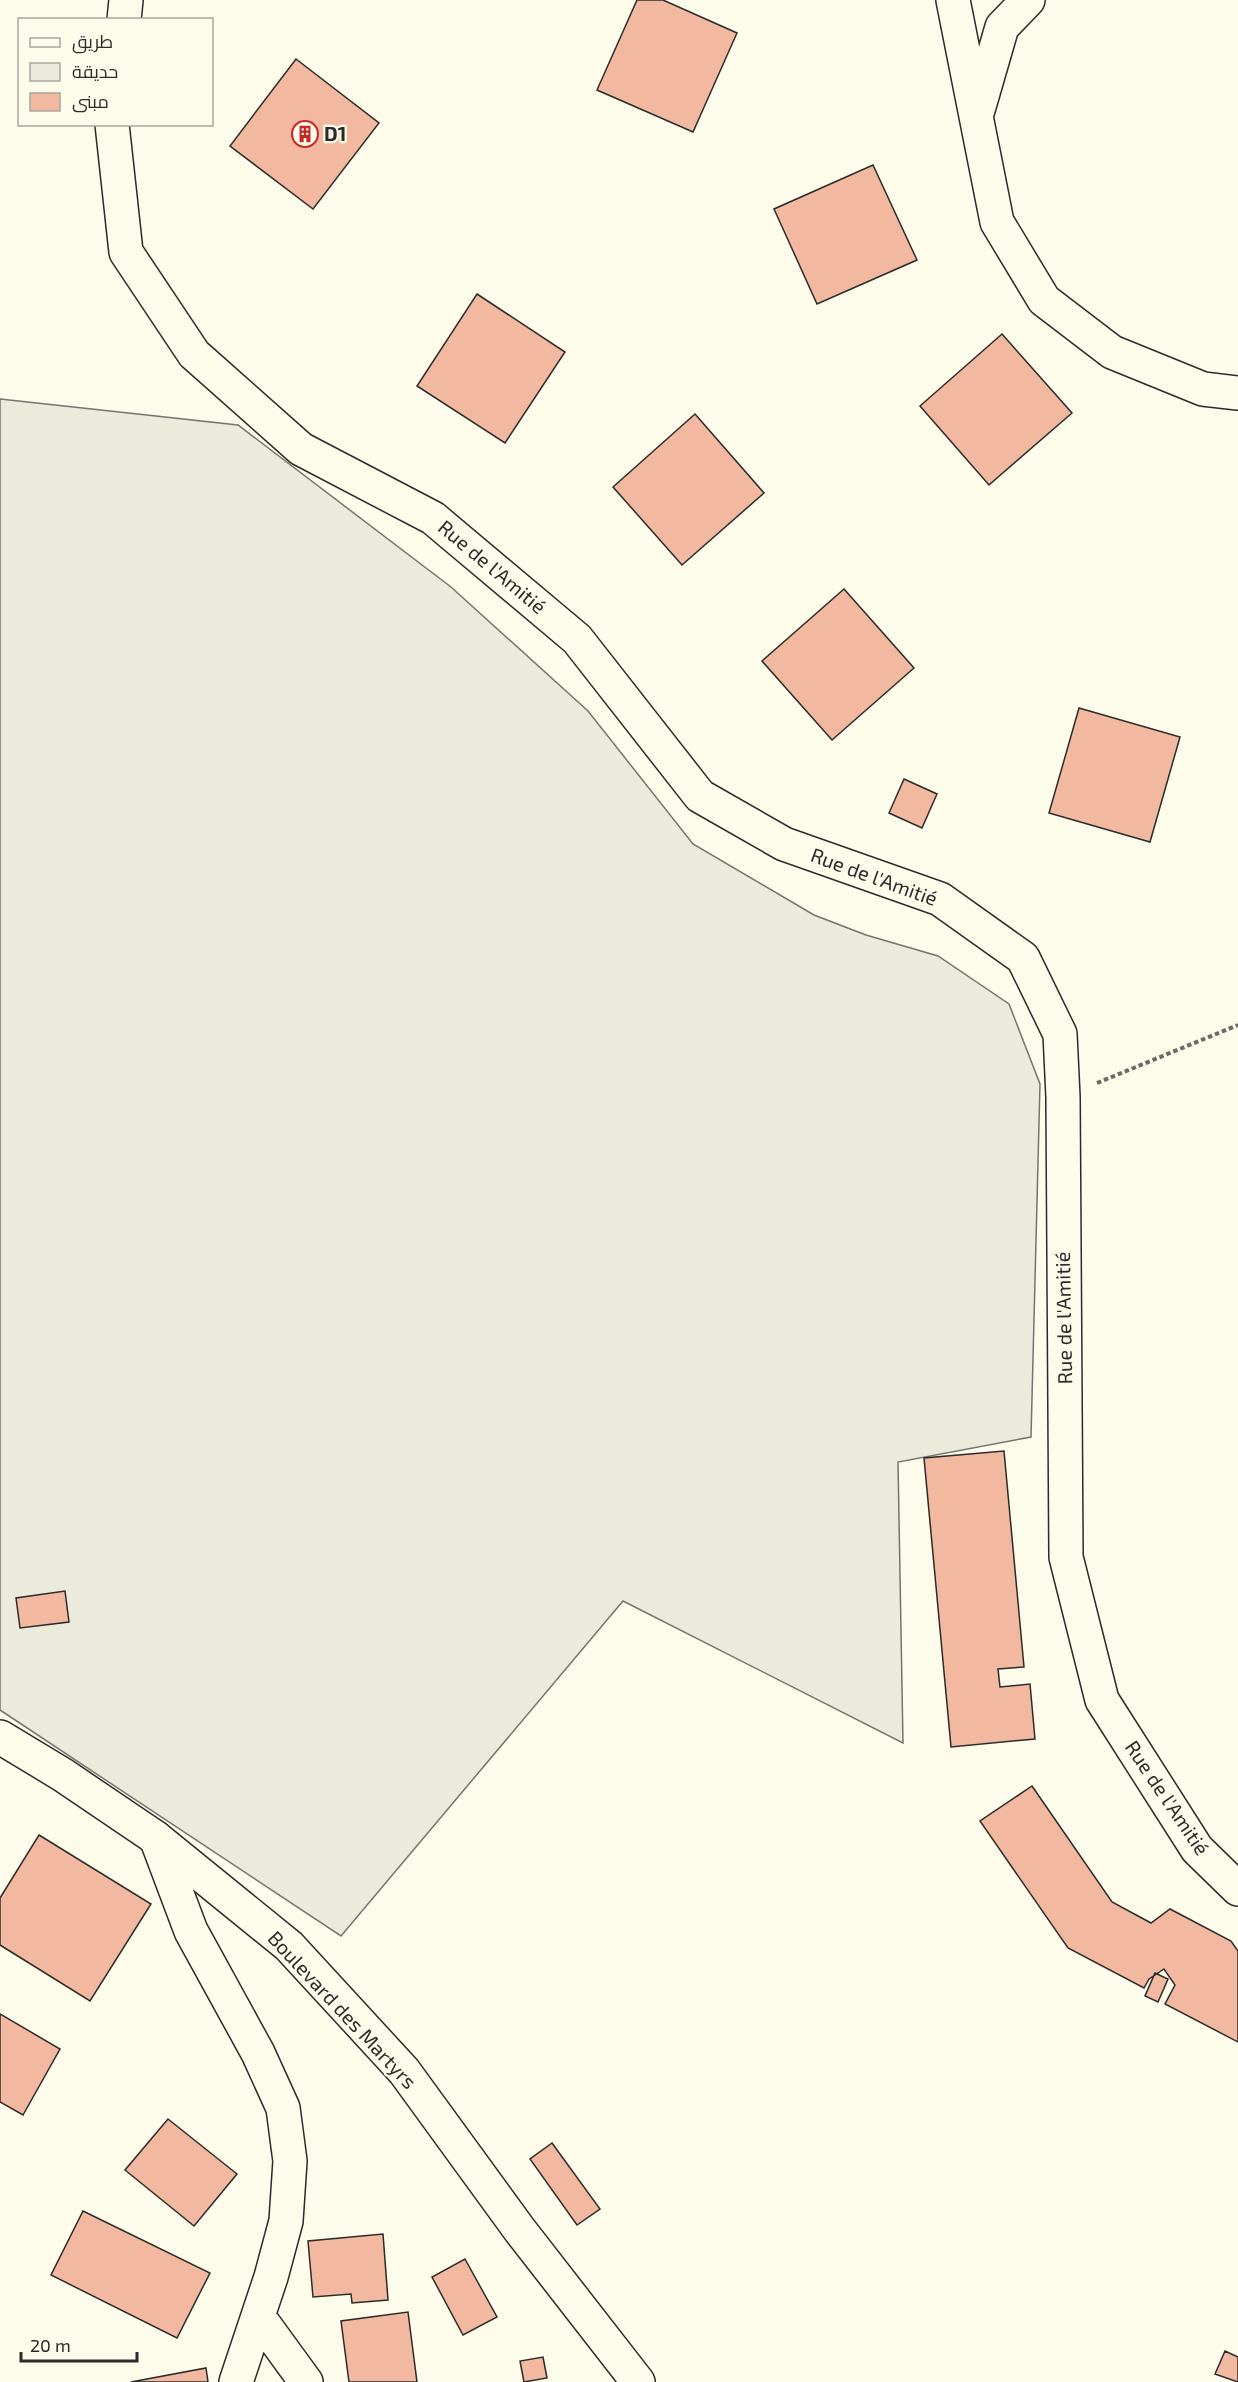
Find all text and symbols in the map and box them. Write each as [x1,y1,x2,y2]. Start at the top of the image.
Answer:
legend [18,18,213,126]
text: طريق [72,30,113,54]
text: حديقة [72,60,118,82]
text: مبنى [72,90,109,113]
building icon: D1 [290,119,320,149]
place label: D1 [324,121,346,145]
street label: Rue de l'Amitié [434,514,551,618]
street label: Rue de l'Amitié [808,842,941,910]
street label: Rue de l'Amitié [1050,1251,1076,1385]
street label: Rue de l'Amitié [1121,1736,1215,1859]
street label: Boulevard des Martyrs [263,1926,422,2093]
scale bar [21,2325,136,2363]
text: 20 m [30,2334,71,2356]

